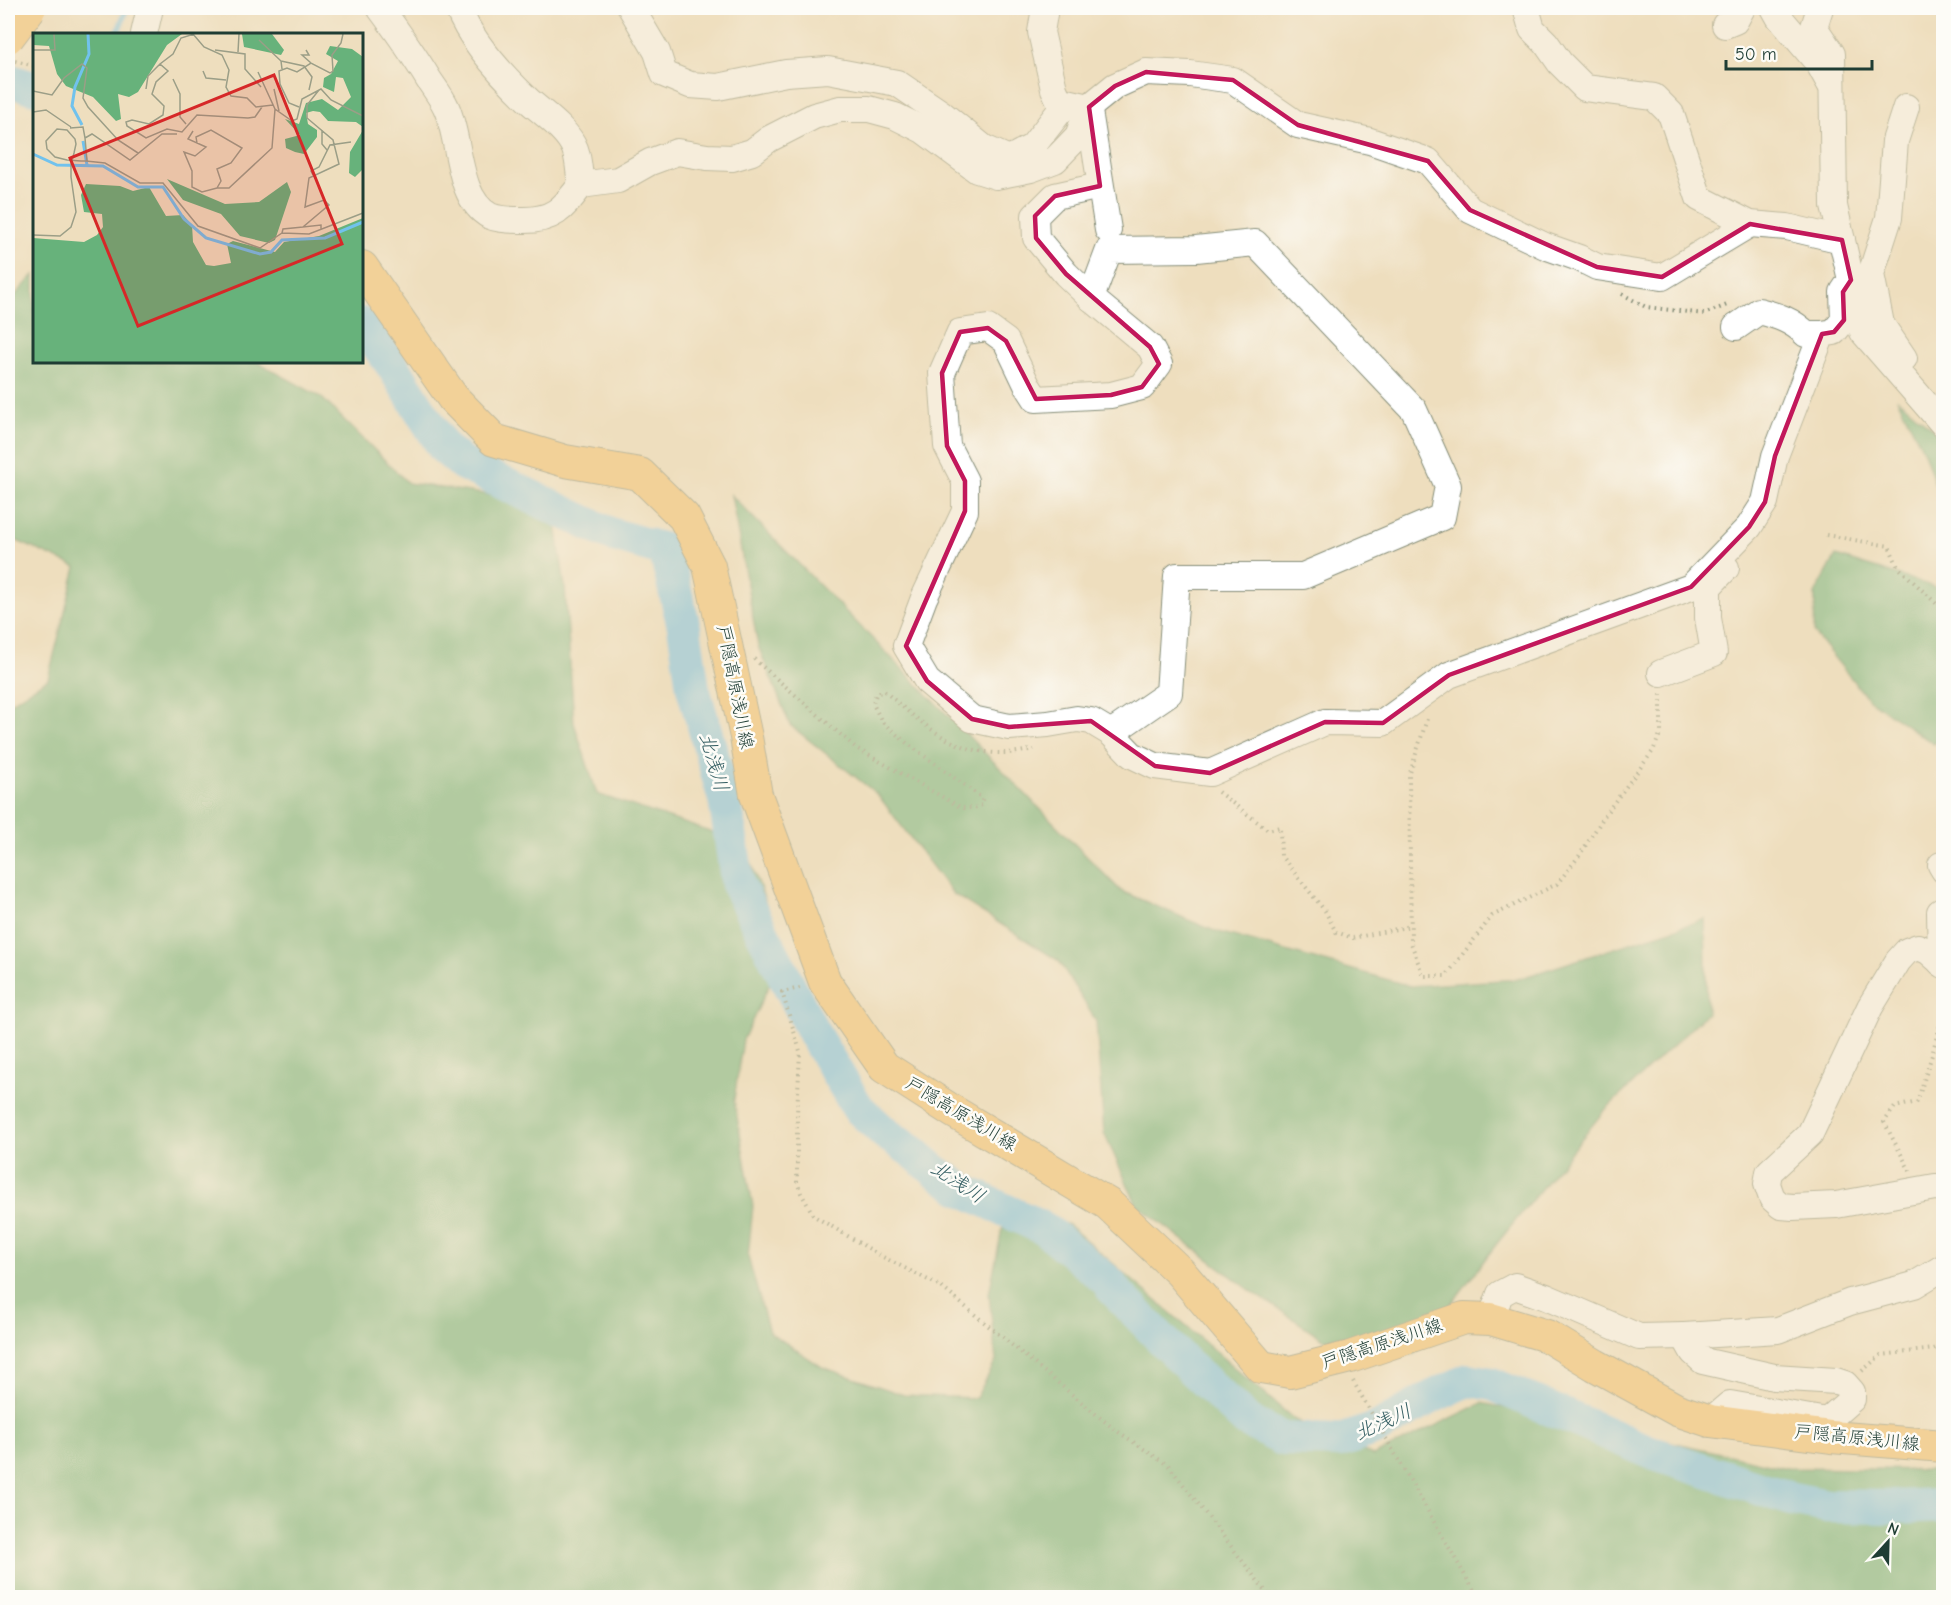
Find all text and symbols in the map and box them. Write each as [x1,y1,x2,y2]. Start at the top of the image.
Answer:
inset map [33,33,363,363]
scale bar [1726,33,1872,71]
text: 50 m [1735,44,1777,65]
street label: 戸隠高原浅川線 [713,623,757,751]
water label: 北浅川 [695,730,733,794]
street label: 戸隠高原浅川線 [902,1073,1020,1155]
water label: 北浅川 [927,1156,989,1208]
street label: 戸隠高原浅川線 [1319,1315,1445,1373]
water label: 北浅川 [1351,1399,1415,1445]
street label: 戸隠高原浅川線 [1793,1421,1921,1455]
north arrow [1858,1512,1918,1572]
text: N [1885,1519,1901,1539]

